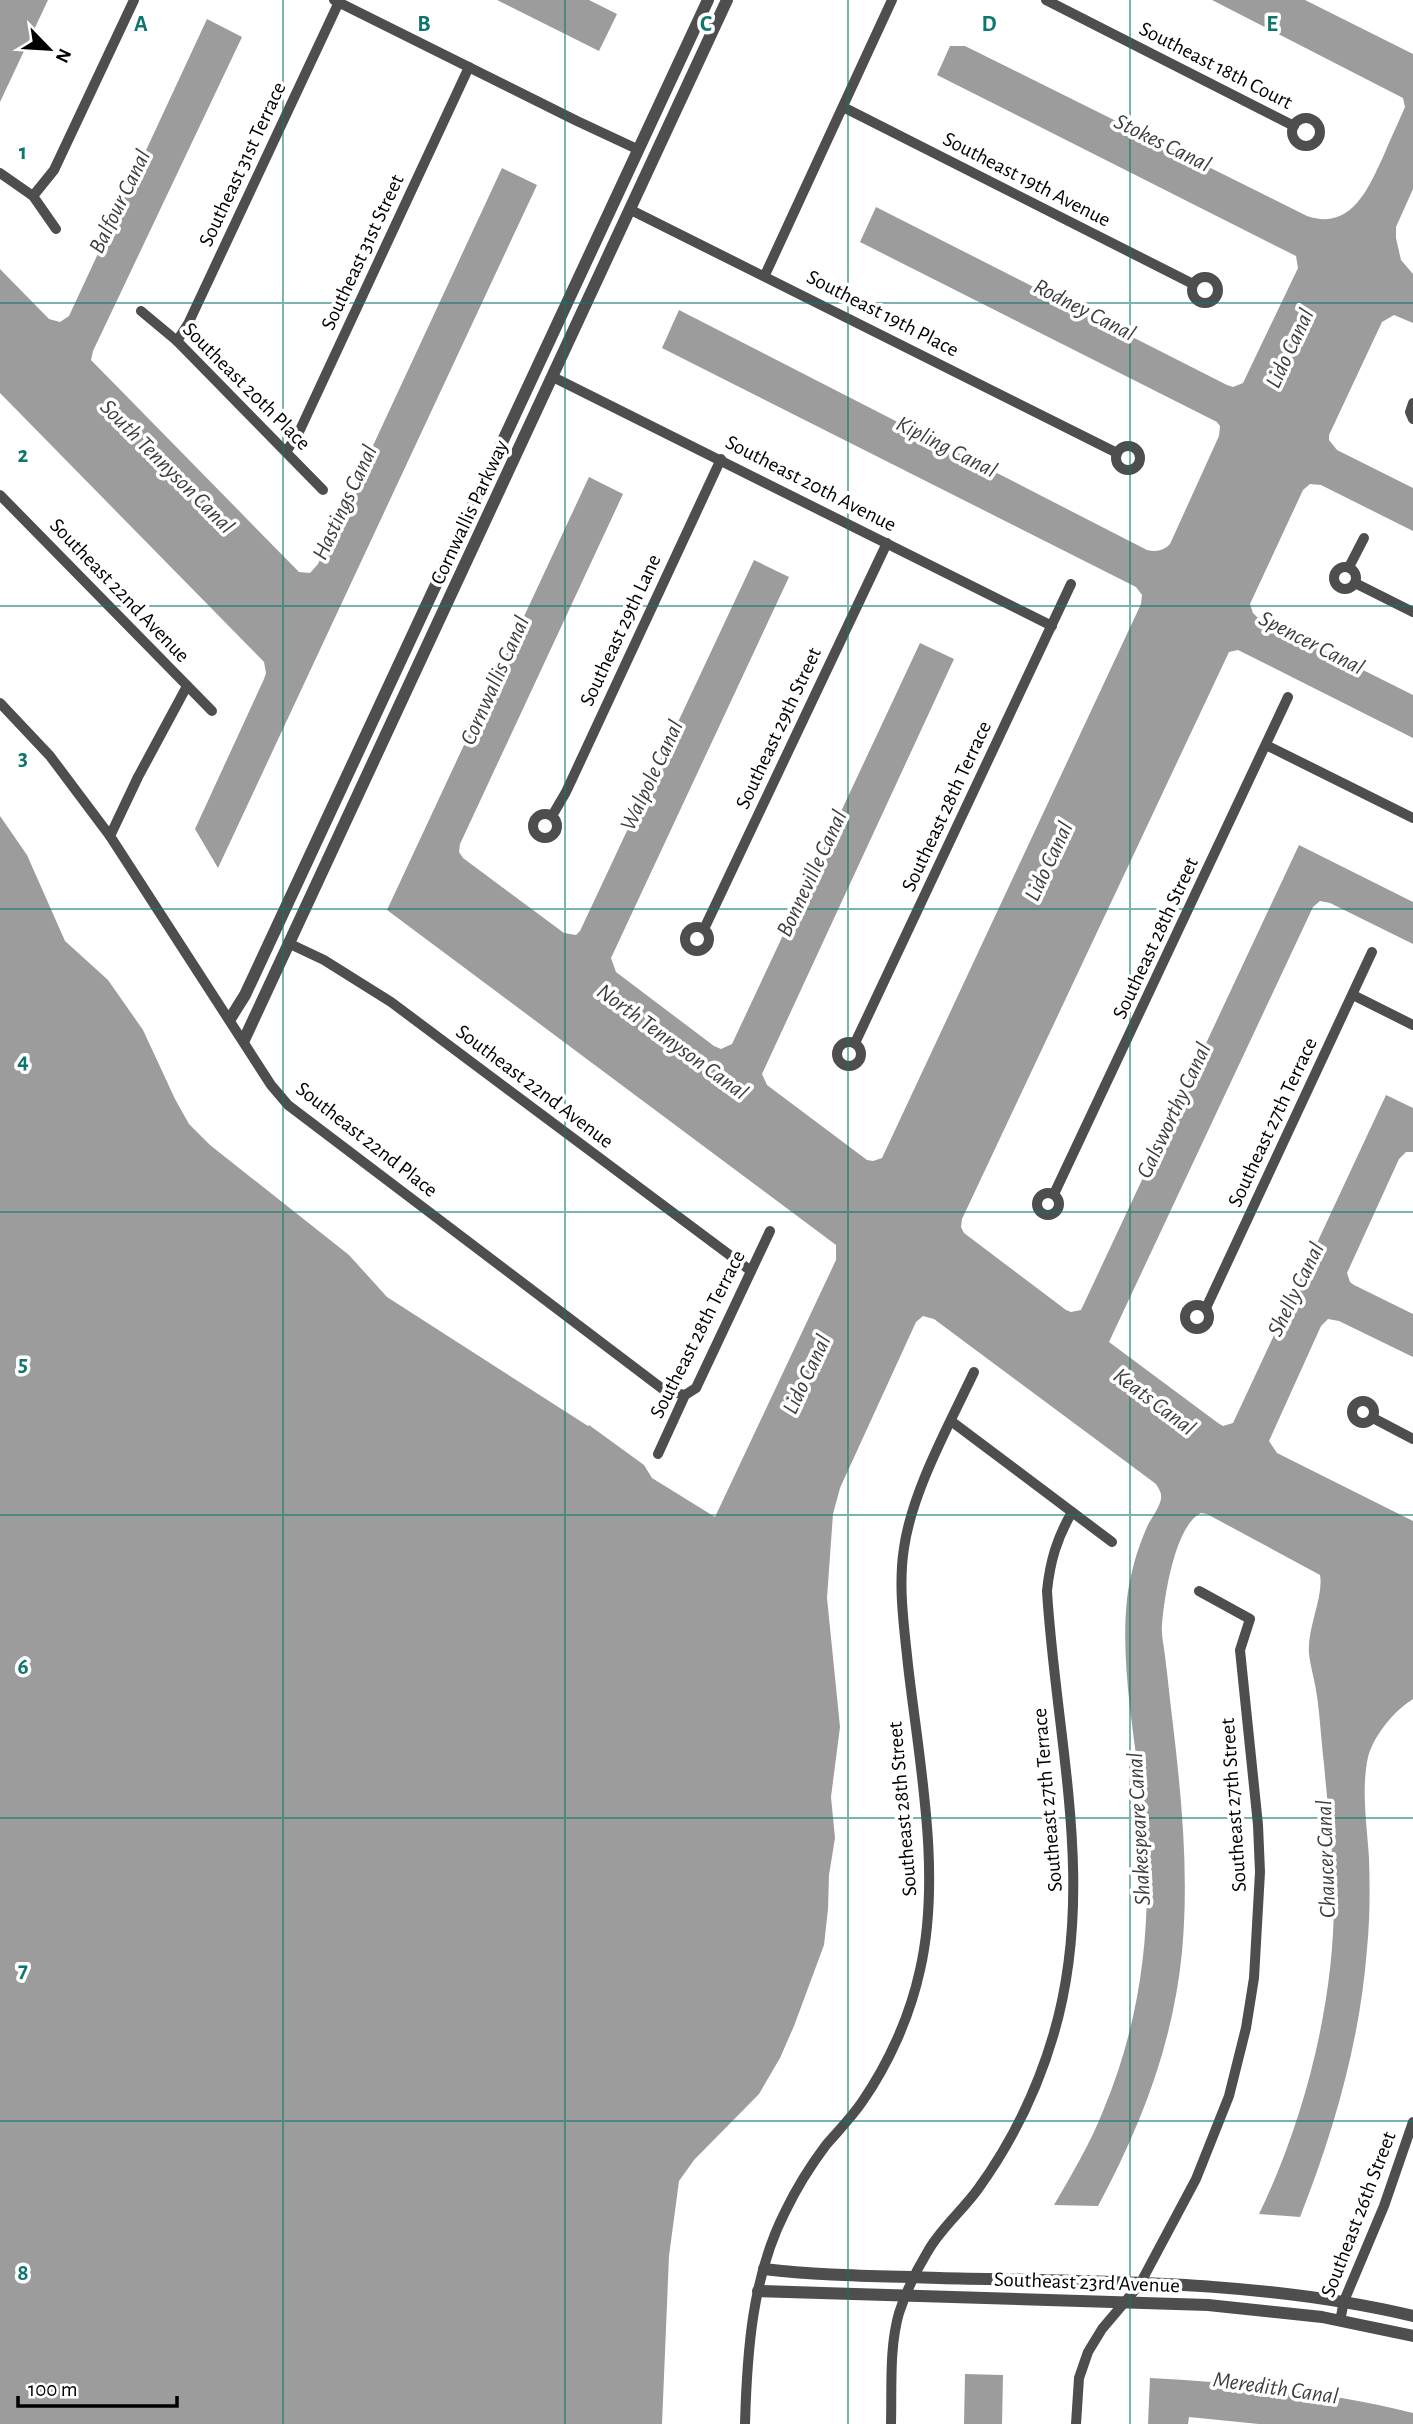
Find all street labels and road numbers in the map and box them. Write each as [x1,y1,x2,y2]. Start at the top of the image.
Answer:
street label: Southeast 18th Court [1136,18,1296,113]
street label: Southeast 31st Terrace [195,79,290,250]
street label: Southeast 19th Avenue [940,128,1114,231]
street label: Southeast 31st Street [317,171,408,333]
street label: Southeast 19th Place [804,266,962,361]
street label: Southeast 20th Place [179,319,314,454]
street label: Southeast 20th Avenue [722,431,899,536]
street label: Cornwallis Parkway [427,437,512,588]
street label: Southeast 22nd Avenue [46,514,194,666]
street label: Southeast 29th Lane [576,551,665,709]
street label: Southeast 29th Street [732,644,825,812]
street label: Southeast 28th Terrace [898,718,995,895]
street label: Southeast 28th Street [1109,854,1202,1022]
street label: Southeast 22nd Avenue [452,1021,617,1152]
street label: Southeast 27th Terrace [1224,1034,1321,1210]
street label: Southeast 22nd Place [292,1078,441,1201]
street label: Southeast 28th Terrace [646,1247,749,1422]
street label: Southeast 27th Terrace [1029,1707,1066,1893]
street label: Southeast 27th Street [1217,1717,1250,1893]
street label: Southeast 28th Street [884,1720,921,1897]
street label: Southeast 26th Street [1317,2128,1400,2300]
street label: Southeast 23rd Avenue [994,2269,1180,2296]

